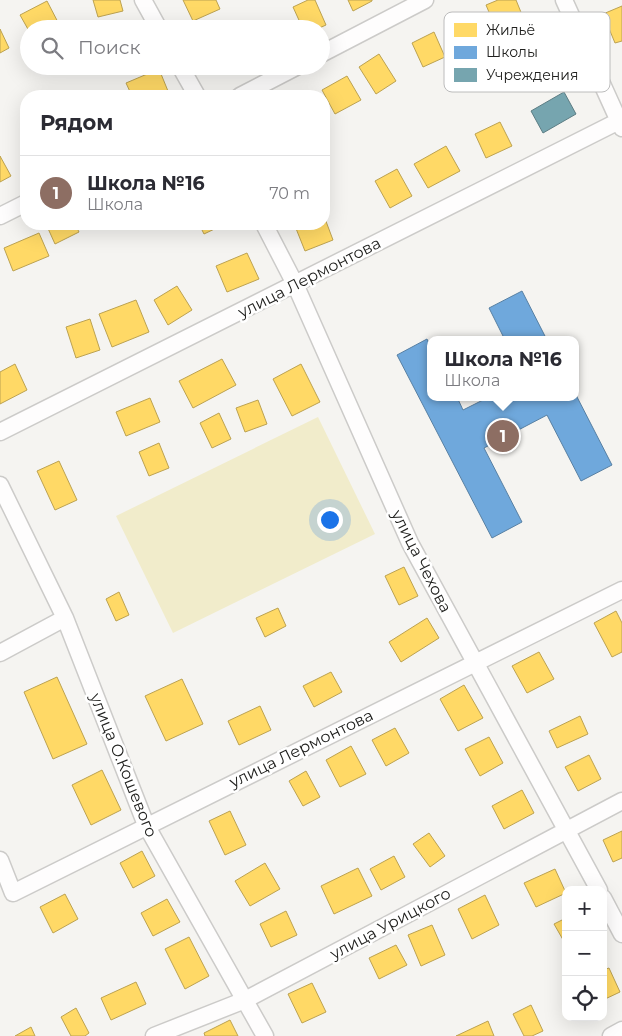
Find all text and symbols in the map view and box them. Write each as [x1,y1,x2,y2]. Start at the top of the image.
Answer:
legend [444,12,610,92]
search box [20,20,330,75]
text: Жильё [486,21,535,39]
icon: search [38,34,66,62]
text: Поиск [78,36,141,59]
text: Школы [486,43,538,61]
text: Учреждения [486,66,578,84]
text: Рядом [40,110,113,135]
text: Школа №16 [87,172,205,195]
text: 1 [53,184,59,203]
text: 70 m [269,184,310,203]
text: Школа [87,195,143,214]
street label: улица Лермонтова [234,233,384,322]
popup [427,336,579,401]
text: Школа №16 [444,348,562,371]
text: Школа [444,371,500,390]
pin: 1 [487,417,519,455]
street label: улица Чехова [387,506,456,616]
your location [317,507,343,533]
street label: улица О.Кошевого [86,689,161,840]
street label: улица Лермонтова [225,705,376,792]
street label: улица Урицкого [326,884,454,964]
map controls [562,886,607,1021]
button: + [562,886,607,931]
button: − [562,931,607,976]
button: locate [562,976,607,1021]

